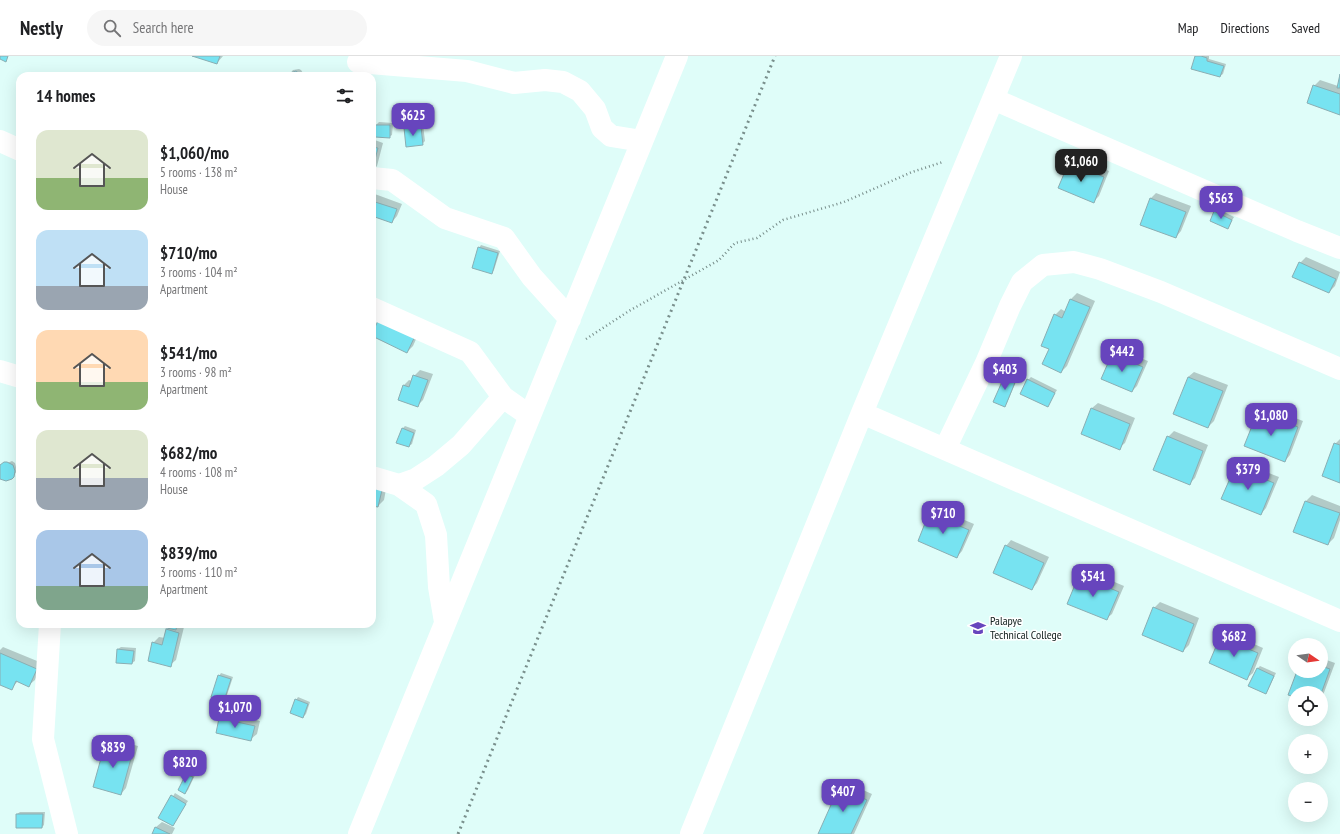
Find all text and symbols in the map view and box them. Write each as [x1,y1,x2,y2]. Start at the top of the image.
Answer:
search box [87,10,367,46]
text: Nestly [20,16,63,40]
icon: search [101,17,123,39]
text: Search here [133,18,194,37]
text: Map [1178,19,1198,37]
text: Directions [1220,19,1269,37]
text: Saved [1291,19,1320,37]
text: 14 homes [36,85,95,107]
icon: filters [334,85,356,107]
pin: $625 [389,103,437,137]
text: $625 [401,107,425,124]
text: $1,060/mo [160,142,229,164]
icon: home [68,146,116,194]
pin: $1,060 [1048,149,1114,183]
text: $1,060 [1064,153,1098,170]
text: 5 rooms · 138 m² [160,164,238,181]
text: House [160,181,188,198]
pin: $563 [1197,186,1245,220]
text: $563 [1209,190,1233,207]
text: $710/mo [160,242,217,264]
icon: home [68,246,116,294]
text: 3 rooms · 104 m² [160,264,238,281]
text: Apartment [160,281,208,298]
pin: $442 [1098,339,1146,373]
text: $541/mo [160,342,217,364]
text: $442 [1110,343,1134,360]
icon: home [68,346,116,394]
pin: $403 [981,357,1029,391]
text: $403 [993,361,1017,378]
text: 3 rooms · 98 m² [160,364,232,381]
text: Apartment [160,381,208,398]
pin: $1,080 [1238,403,1304,437]
text: $1,080 [1254,407,1288,424]
text: $682/mo [160,442,217,464]
icon: home [68,446,116,494]
pin: $379 [1224,457,1272,491]
text: $379 [1236,461,1260,478]
text: 4 rooms · 108 m² [160,464,238,481]
text: House [160,481,188,498]
pin: $710 [919,501,967,535]
text: $710 [931,505,955,522]
text: $839/mo [160,542,217,564]
icon: home [68,546,116,594]
text: 3 rooms · 110 m² [160,564,238,581]
pin: $541 [1069,564,1117,598]
text: $541 [1081,568,1105,585]
text: Apartment [160,581,208,598]
place label: Palapye Technical College [990,613,1062,642]
school or university icon: Palapye Technical College [969,619,987,637]
pin: $682 [1210,624,1258,658]
text: $682 [1222,628,1246,645]
north arrow [1288,638,1328,678]
map controls [1288,638,1328,822]
button: locate [1288,686,1328,726]
pin: $1,070 [202,695,268,729]
text: $1,070 [218,699,252,716]
button: + [1288,734,1328,774]
pin: $839 [89,735,137,769]
text: $839 [101,739,125,756]
pin: $820 [161,750,209,784]
text: $820 [173,754,197,771]
pin: $407 [819,779,867,813]
button: − [1288,782,1328,822]
text: $407 [831,783,855,800]

